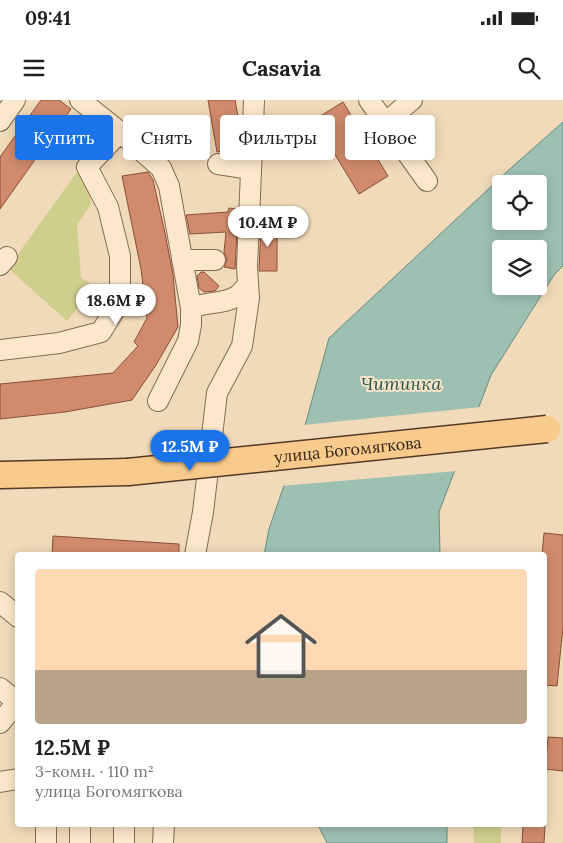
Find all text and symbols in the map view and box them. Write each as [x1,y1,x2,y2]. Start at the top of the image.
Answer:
text: 09:41 [25,6,71,30]
icon: menu [20,54,48,82]
text: Casavia [242,54,321,82]
icon: search [515,54,543,82]
chip: Купить [15,115,113,160]
chip: Снять [123,115,210,160]
chip: Фильтры [220,115,335,160]
chip: Новое [345,115,435,160]
map controls [492,175,547,295]
button: locate [492,175,547,230]
pin: 10.4M ₽ [222,206,314,248]
text: 10.4M ₽ [239,212,297,232]
button: layers [492,240,547,295]
pin: 18.6M ₽ [70,284,162,326]
text: 18.6M ₽ [87,290,145,310]
water label: Читинка [361,372,441,395]
pin: 12.5M ₽ [144,430,236,472]
street label: улица Богомягкова [273,432,422,467]
text: 12.5M ₽ [161,436,219,456]
icon: home [236,601,326,691]
text: 12.5M ₽ [35,734,110,761]
text: 3-комн. · 110 m² [35,761,154,781]
text: улица Богомягкова [35,781,183,801]

